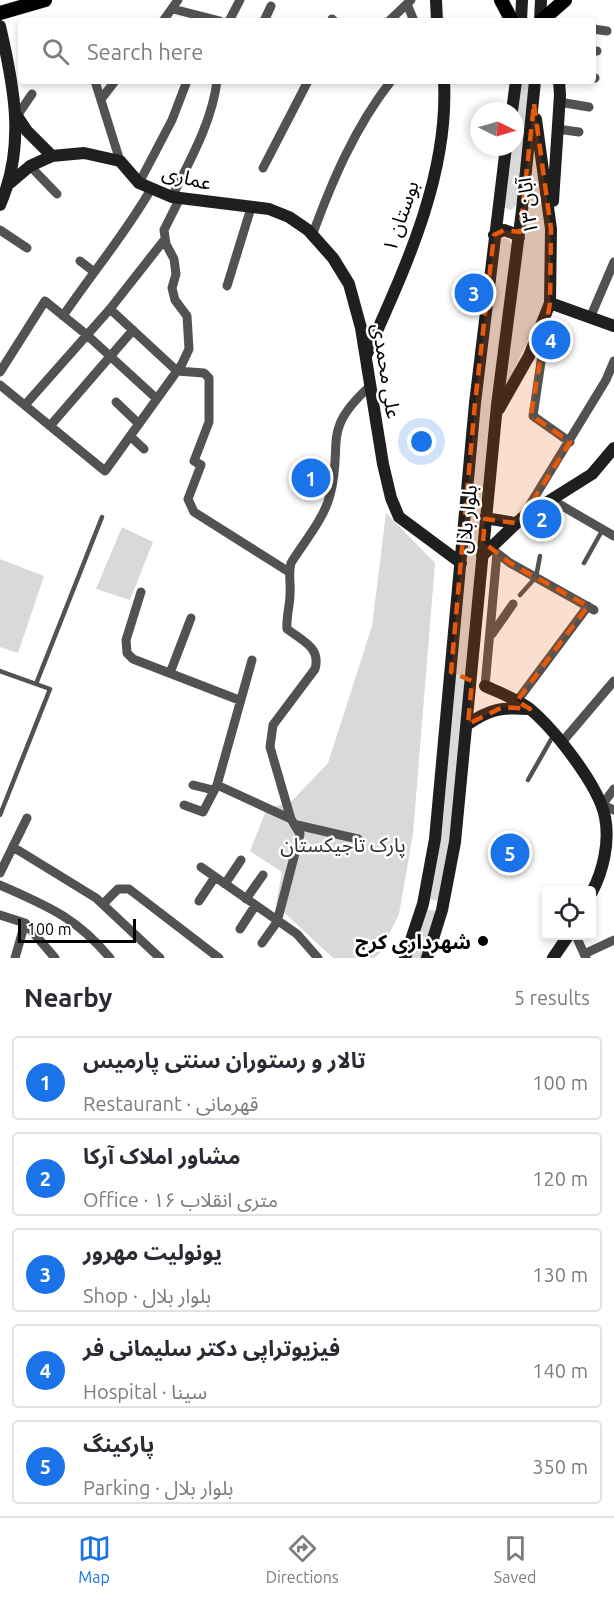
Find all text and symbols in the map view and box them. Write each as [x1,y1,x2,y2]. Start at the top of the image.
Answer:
search box [18,18,596,84]
icon: search [39,35,72,68]
text: Search here [87,39,203,64]
north arrow [470,102,524,156]
street label: عماری [160,160,214,195]
street label: ۱۳ آبان [512,175,543,236]
street label: بوستان ۱ [377,178,424,255]
pin: 3 [454,270,494,316]
pin: 4 [532,318,570,362]
street label: علی محمدی [367,322,406,420]
your location [407,427,436,456]
pin: 1 [292,456,330,500]
street label: بلوار بلال [451,484,482,555]
pin: 2 [522,496,562,542]
pin: 5 [490,830,530,876]
park label: پارک تاجیکستان [280,833,406,858]
map controls [542,886,596,940]
button: locate [542,886,596,940]
scale bar [18,916,136,944]
text: 100 m [27,920,72,938]
place label: شهرداری کرج [355,930,471,957]
marker: شهرداری کرج [476,934,490,948]
text: Nearby [24,983,112,1012]
text: 5 results [514,986,590,1009]
text: تالار و رستوران سنتی پارمیس [83,1047,366,1072]
text: 1 [40,1071,51,1094]
text: 100 m [532,1071,588,1094]
text: Restaurant · قهرمانی [83,1092,259,1115]
text: مشاور املاک آرکا [83,1143,240,1168]
text: 2 [40,1167,51,1190]
text: 120 m [532,1167,588,1190]
text: Office · ۱۶ متری انقلاب [83,1188,278,1211]
text: یونولیت مهرور [83,1239,222,1264]
text: 3 [40,1263,51,1286]
text: 130 m [532,1263,588,1286]
text: Shop · بلوار بلال [83,1284,211,1307]
text: فیزیوتراپی دکتر سلیمانی فر [83,1335,340,1360]
text: 4 [40,1359,51,1382]
text: 140 m [532,1359,588,1382]
text: Hospital · سینا [83,1380,207,1403]
text: پارکینگ [83,1431,154,1456]
text: 5 [40,1455,51,1478]
text: 350 m [532,1455,588,1478]
text: Parking · بلوار بلال [83,1476,233,1499]
tab: Map [78,1532,111,1586]
tab: Directions [266,1532,339,1586]
tab: Saved [494,1532,536,1586]

